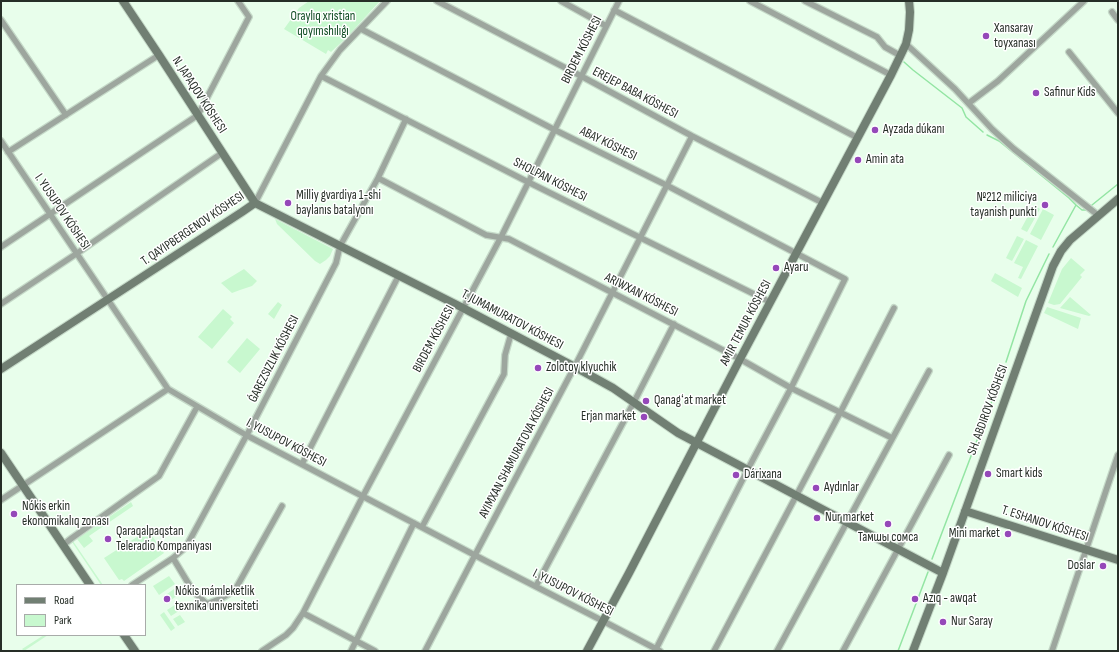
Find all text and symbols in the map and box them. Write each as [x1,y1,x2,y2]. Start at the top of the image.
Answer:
park label: Oraylıq xristian qoyımshılıǵı [291,9,355,40]
street label: BIRDEM KÓSHESI [558,14,606,86]
place label: Xansaray toyxanası [994,21,1036,52]
marker: Xansaray toyxanası [981,31,991,41]
street label: N. JAPAQOV KÓSHESI [168,54,230,136]
street label: EREJEP BABA KÓSHESI [590,64,680,122]
place label: Safinur Kids [1044,85,1095,101]
marker: Safinur Kids [1031,88,1041,98]
place label: Ayzada dúkanı [883,122,944,138]
street label: ABAY KÓSHESI [577,123,639,165]
marker: Ayzada dúkanı [870,125,880,135]
place label: Amin ata [866,152,904,168]
street label: SHOLPAN KÓSHESI [511,155,589,205]
marker: Amin ata [853,155,863,165]
street label: I. YUSUPOV KÓSHESI [31,171,93,253]
place label: Milliy gvardiya 1-shi baylanıs batalyonı [296,188,381,219]
street label: T. QAYIPBERGENOV KÓSHESI [138,189,248,269]
place label: №212 miliciya tayanish punkti [970,190,1037,221]
marker: Milliy gvardiya 1-shi baylanıs batalyonı [283,198,293,208]
marker: №212 miliciya tayanish punkti [1040,200,1050,210]
place label: Ayaru [784,260,808,276]
marker: Ayaru [771,263,781,273]
street label: ARIWXAN KÓSHESI [602,270,680,320]
street label: AMIR TEMUR KÓSHESI [717,278,775,368]
street label: T. JUMAMURATOV KÓSHESI [458,287,566,353]
street label: BIRDEM KÓSHESI [410,303,458,375]
street label: ǴAREZSIZLIK KÓSHESI [245,313,303,405]
place label: Zolotoy klyuchik [546,360,617,376]
marker: Zolotoy klyuchik [533,363,543,373]
street label: SH. ABDIROV KÓSHESI [964,363,1012,457]
street label: AYIMXAN SHAMURATOVA KÓSHESI [476,385,558,521]
place label: Qanagʻat market [654,393,726,409]
marker: Qanagʻat market [641,396,651,406]
place label: Erjan market [581,409,636,425]
marker: Erjan market [639,412,649,422]
street label: I. YUSUPOV KÓSHESI [243,415,329,471]
place label: Smart kids [996,466,1042,482]
place label: Dárixana [744,467,782,483]
marker: Smart kids [983,469,993,479]
marker: Dárixana [731,470,741,480]
place label: Aydınlar [824,480,859,496]
marker: Aydınlar [811,483,821,493]
place label: Nókis erkin ekonomikalıq zonası [22,499,109,530]
street label: T. ESHANOV KÓSHESI [1000,503,1090,545]
marker: Nókis erkin ekonomikalıq zonası [9,509,19,519]
place label: Nur market [825,510,874,526]
marker: Nur market [812,513,822,523]
marker: Тамшы сомса [883,519,893,529]
place label: Qaraqalpaqstan Teleradio Kompaniyası [116,524,212,555]
place label: Mini market [949,526,1000,542]
marker: Mini market [1003,529,1013,539]
place label: Тамшы сомса [858,530,918,546]
marker: Qaraqalpaqstan Teleradio Kompaniyası [103,534,113,544]
place label: Doslar [1067,558,1095,574]
marker: Doslar [1098,561,1108,571]
street label: I. YUSUPOV KÓSHESI [530,566,616,620]
legend [16,584,146,636]
place label: Nókis mámleketlik texnika universiteti [175,584,258,615]
place label: Azıq - awqat [923,591,977,607]
text: Road [54,593,74,608]
marker: Nókis mámleketlik texnika universiteti [162,594,172,604]
marker: Azıq - awqat [910,594,920,604]
text: Park [54,613,72,628]
place label: Nur Saray [951,614,993,630]
marker: Nur Saray [938,617,948,627]

